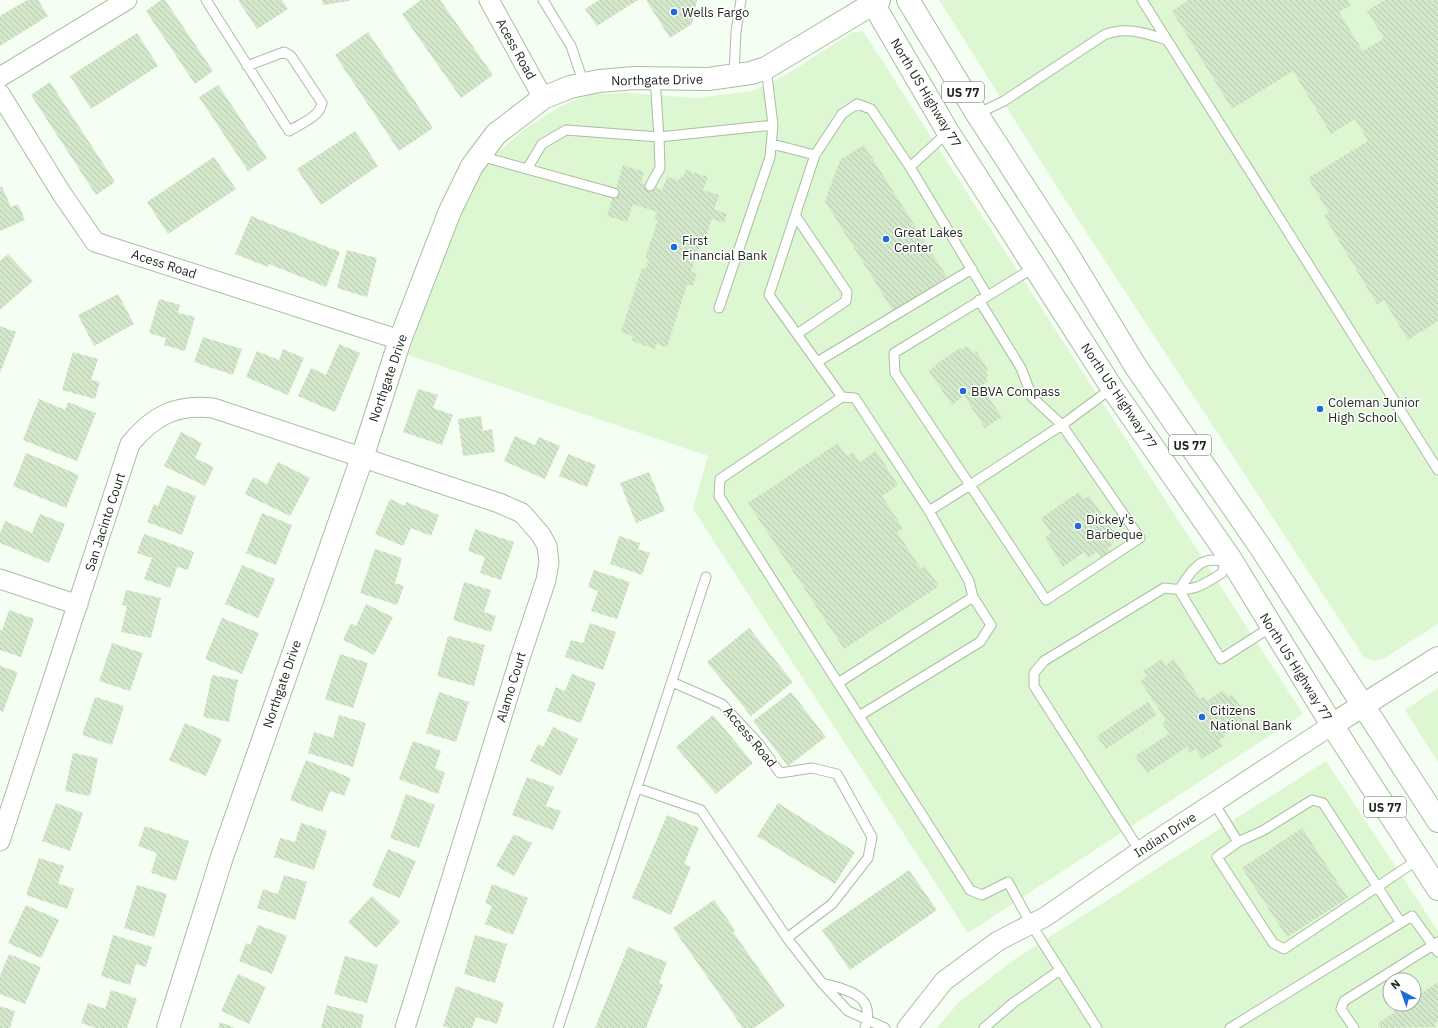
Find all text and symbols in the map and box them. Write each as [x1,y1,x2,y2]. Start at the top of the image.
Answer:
place label: Wells Fargo [682,4,749,21]
marker: Wells Fargo [669,7,679,17]
street label: Acess Road [492,15,540,83]
street label: North US Highway 77 [887,35,965,151]
street label: Northgate Drive [611,71,703,89]
road number: US 77 [942,82,984,102]
place label: Great Lakes Center [894,224,963,256]
place label: First Financial Bank [682,232,767,264]
marker: Great Lakes Center [881,234,891,244]
marker: First Financial Bank [669,242,679,252]
street label: Acess Road [129,245,199,283]
street label: Northgate Drive [365,332,411,424]
street label: North US Highway 77 [1077,340,1161,452]
place label: BBVA Compass [971,383,1060,400]
marker: BBVA Compass [958,386,968,396]
place label: Coleman Junior High School [1328,394,1420,426]
marker: Coleman Junior High School [1315,404,1325,414]
road number: US 77 [1169,435,1211,455]
street label: San Jacinto Court [81,471,129,573]
place label: Dickey's Barbeque [1086,511,1143,543]
marker: Dickey's Barbeque [1073,521,1083,531]
street label: North US Highway 77 [1256,610,1336,724]
street label: Northgate Drive [259,638,305,730]
street label: Alamo Court [492,650,530,724]
place label: Citizens National Bank [1210,702,1292,734]
street label: Access Road [720,703,780,771]
marker: Citizens National Bank [1197,712,1207,722]
road number: US 77 [1364,797,1406,817]
street label: Indian Drive [1131,809,1199,861]
north arrow [1382,972,1422,1012]
text: N [1388,977,1403,992]

